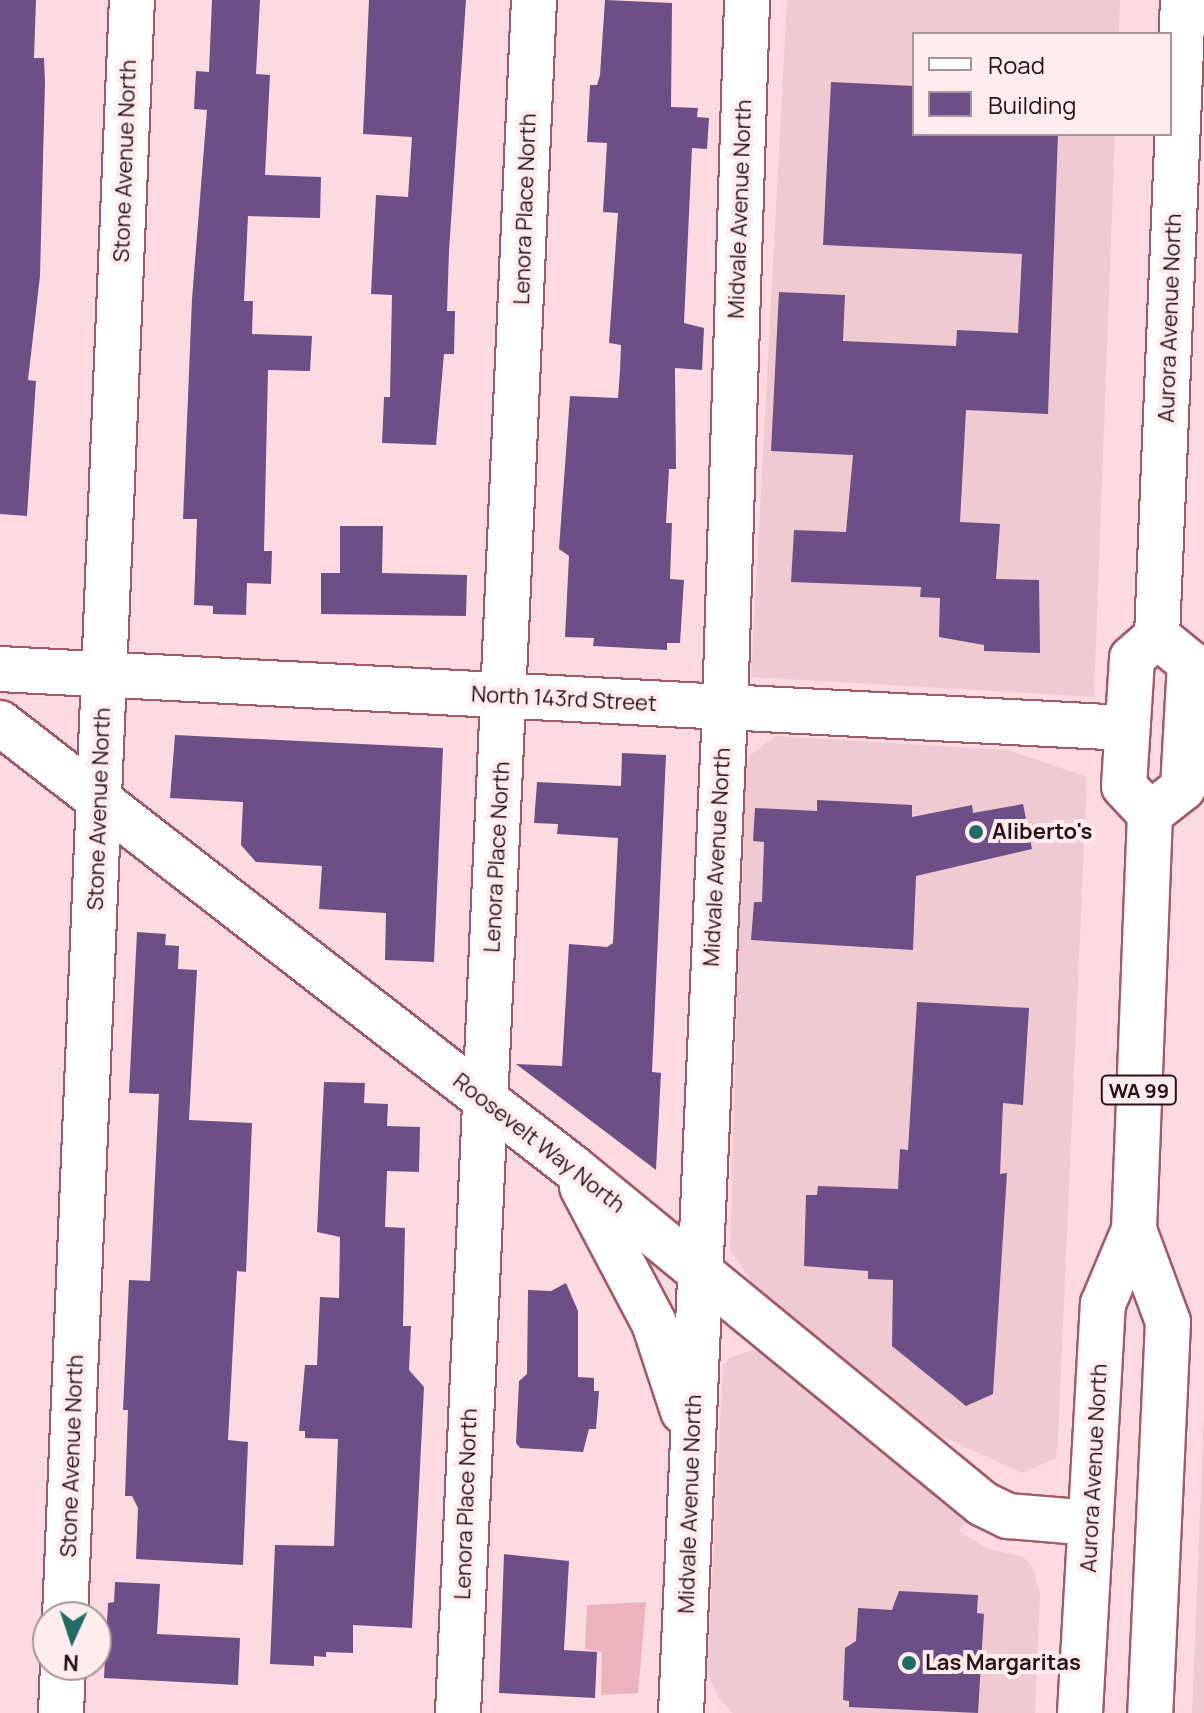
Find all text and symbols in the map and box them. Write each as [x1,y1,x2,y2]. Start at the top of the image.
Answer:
legend [912,32,1172,136]
text: Road [988,48,1045,81]
street label: Stone Avenue North [108,59,142,263]
text: Building [988,88,1076,121]
street label: Midvale Avenue North [723,99,757,319]
street label: Lenora Place North [508,113,542,305]
street label: Aurora Avenue North [1153,213,1187,423]
street label: North 143rd Street [471,681,657,717]
street label: Stone Avenue North [82,707,116,911]
street label: Midvale Avenue North [698,747,736,967]
street label: Lenora Place North [479,761,515,953]
place label: Aliberto's [992,819,1092,845]
marker: Aliberto's [967,823,985,841]
street label: Roosevelt Way North [448,1068,630,1218]
road number: WA 99 [1099,1074,1179,1106]
street label: Stone Avenue North [55,1354,89,1558]
street label: Aurora Avenue North [1075,1363,1113,1573]
street label: Midvale Avenue North [673,1394,707,1614]
street label: Lenora Place North [449,1408,483,1600]
north arrow [32,1601,112,1681]
text: N [62,1648,80,1678]
place label: Las Margaritas [925,1650,1081,1676]
marker: Las Margaritas [900,1654,918,1672]

